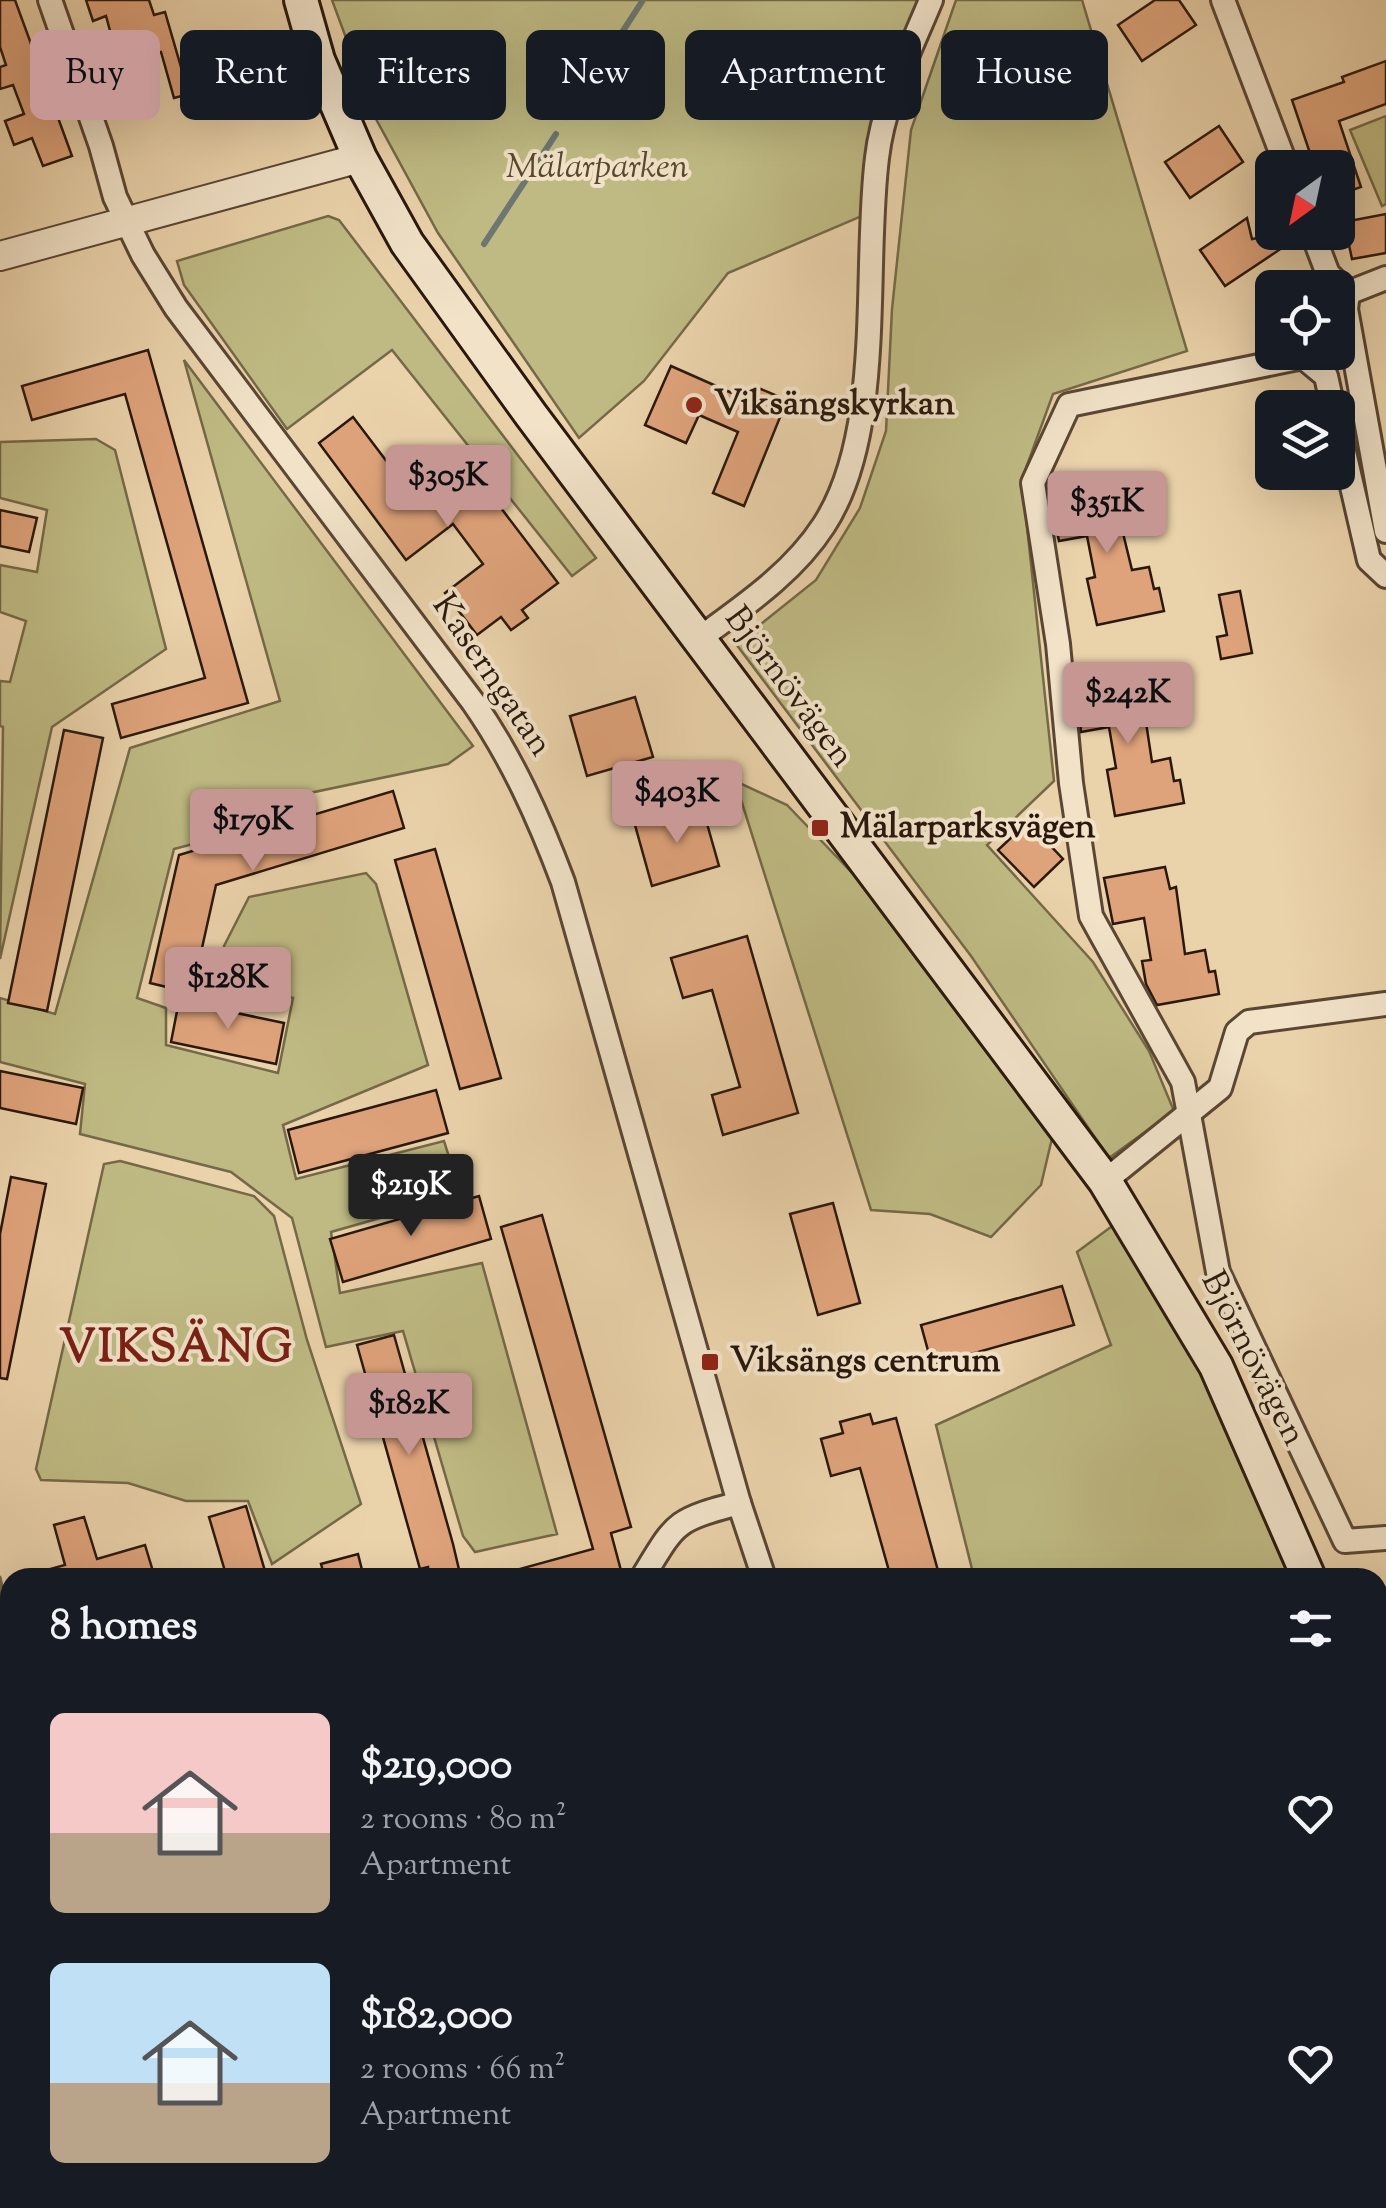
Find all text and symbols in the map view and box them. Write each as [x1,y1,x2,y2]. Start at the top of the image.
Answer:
chip: Buy [30,30,160,120]
chip: Rent [180,30,322,120]
chip: Filters [342,30,506,120]
chip: New [526,30,665,120]
chip: Apartment [685,30,921,120]
chip: House [941,30,1108,120]
park label: Mälarparken [506,143,688,194]
north arrow [1255,150,1355,250]
map controls [1255,150,1355,490]
button: locate [1255,270,1355,370]
place label: Viksängskyrkan [714,380,955,431]
button: layers [1255,390,1355,490]
marker: Viksängskyrkan [683,394,705,416]
pin: $305K [378,445,518,530]
text: $305K [408,454,488,500]
pin: $351K [1037,471,1177,556]
text: $351K [1070,480,1144,526]
street label: Kaserngatan [418,584,564,768]
street label: Björnövägen [710,597,866,779]
pin: $242K [1058,662,1198,747]
text: $242K [1085,671,1171,717]
pin: $403K [607,761,747,846]
text: $403K [634,770,720,816]
pin: $179K [183,789,323,874]
text: $179K [212,798,294,844]
place label: Mälarparksvägen [840,803,1096,854]
marker: Mälarparksvägen [809,817,831,839]
pin: $128K [158,947,298,1032]
text: $128K [187,956,269,1002]
pin: $219K [341,1154,481,1239]
text: $219K [370,1163,452,1209]
street label: Björnövägen [1186,1263,1318,1455]
district label: VIKSÄNG [59,1318,295,1383]
place label: Viksängs centrum [730,1337,1000,1388]
marker: Viksängs centrum [699,1351,721,1373]
pin: $182K [339,1373,479,1458]
text: $182K [368,1382,450,1428]
text: 8 homes [50,1598,198,1658]
icon: filters [1283,1601,1338,1656]
text: $219,000 [360,1737,512,1797]
icon: home [130,1753,250,1873]
icon: heart [1283,1786,1338,1841]
text: 2 rooms · 80 m² [360,1797,567,1843]
text: Apartment [360,1843,511,1889]
text: $182,000 [360,1987,513,2047]
icon: home [130,2003,250,2123]
icon: heart [1283,2036,1338,2091]
text: 2 rooms · 66 m² [360,2047,565,2093]
text: Apartment [360,2093,511,2139]

